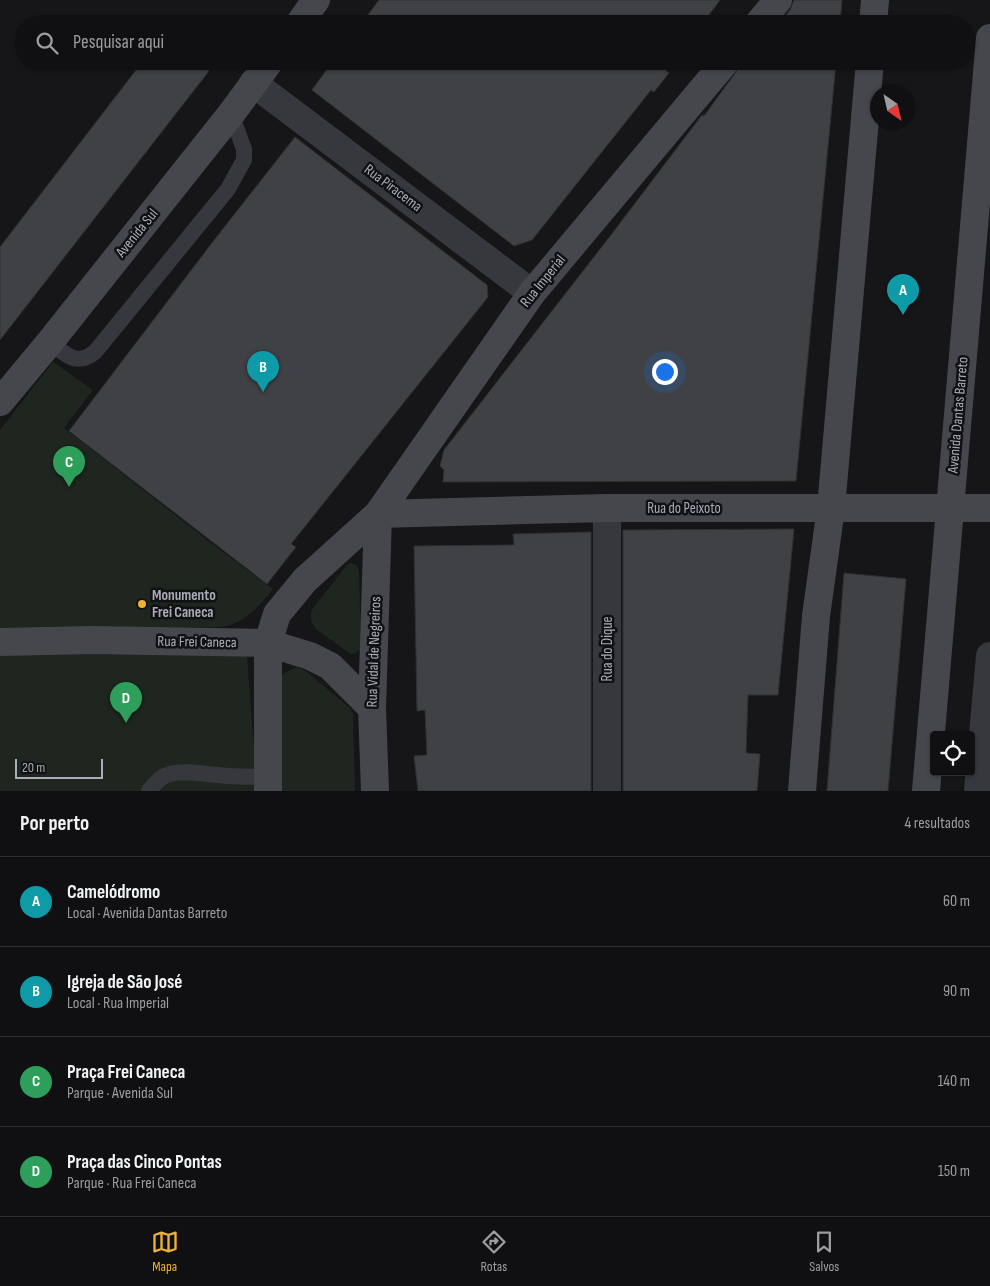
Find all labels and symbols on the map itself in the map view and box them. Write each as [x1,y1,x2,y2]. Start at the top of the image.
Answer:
north arrow [870,85,915,130]
street label: Rua Piracema [360,160,426,216]
street label: Avenida Sul [111,205,162,262]
street label: Rua Imperial [516,251,570,311]
pin: A [887,274,919,315]
pin: B [247,351,279,392]
street label: Avenida Dantas Barreto [943,356,973,475]
your location [652,359,678,385]
pin: C [53,446,85,487]
street label: Rua do Peixoto [647,499,721,518]
place label: Monumento Frei Caneca [152,586,216,622]
street label: Rua Vidal de Negreiros [363,596,385,708]
marker: Monumento Frei Caneca [136,598,148,610]
street label: Rua do Dique [598,617,617,681]
street label: Rua Frei Caneca [157,632,237,652]
pin: D [110,682,142,723]
scale bar [15,756,102,779]

